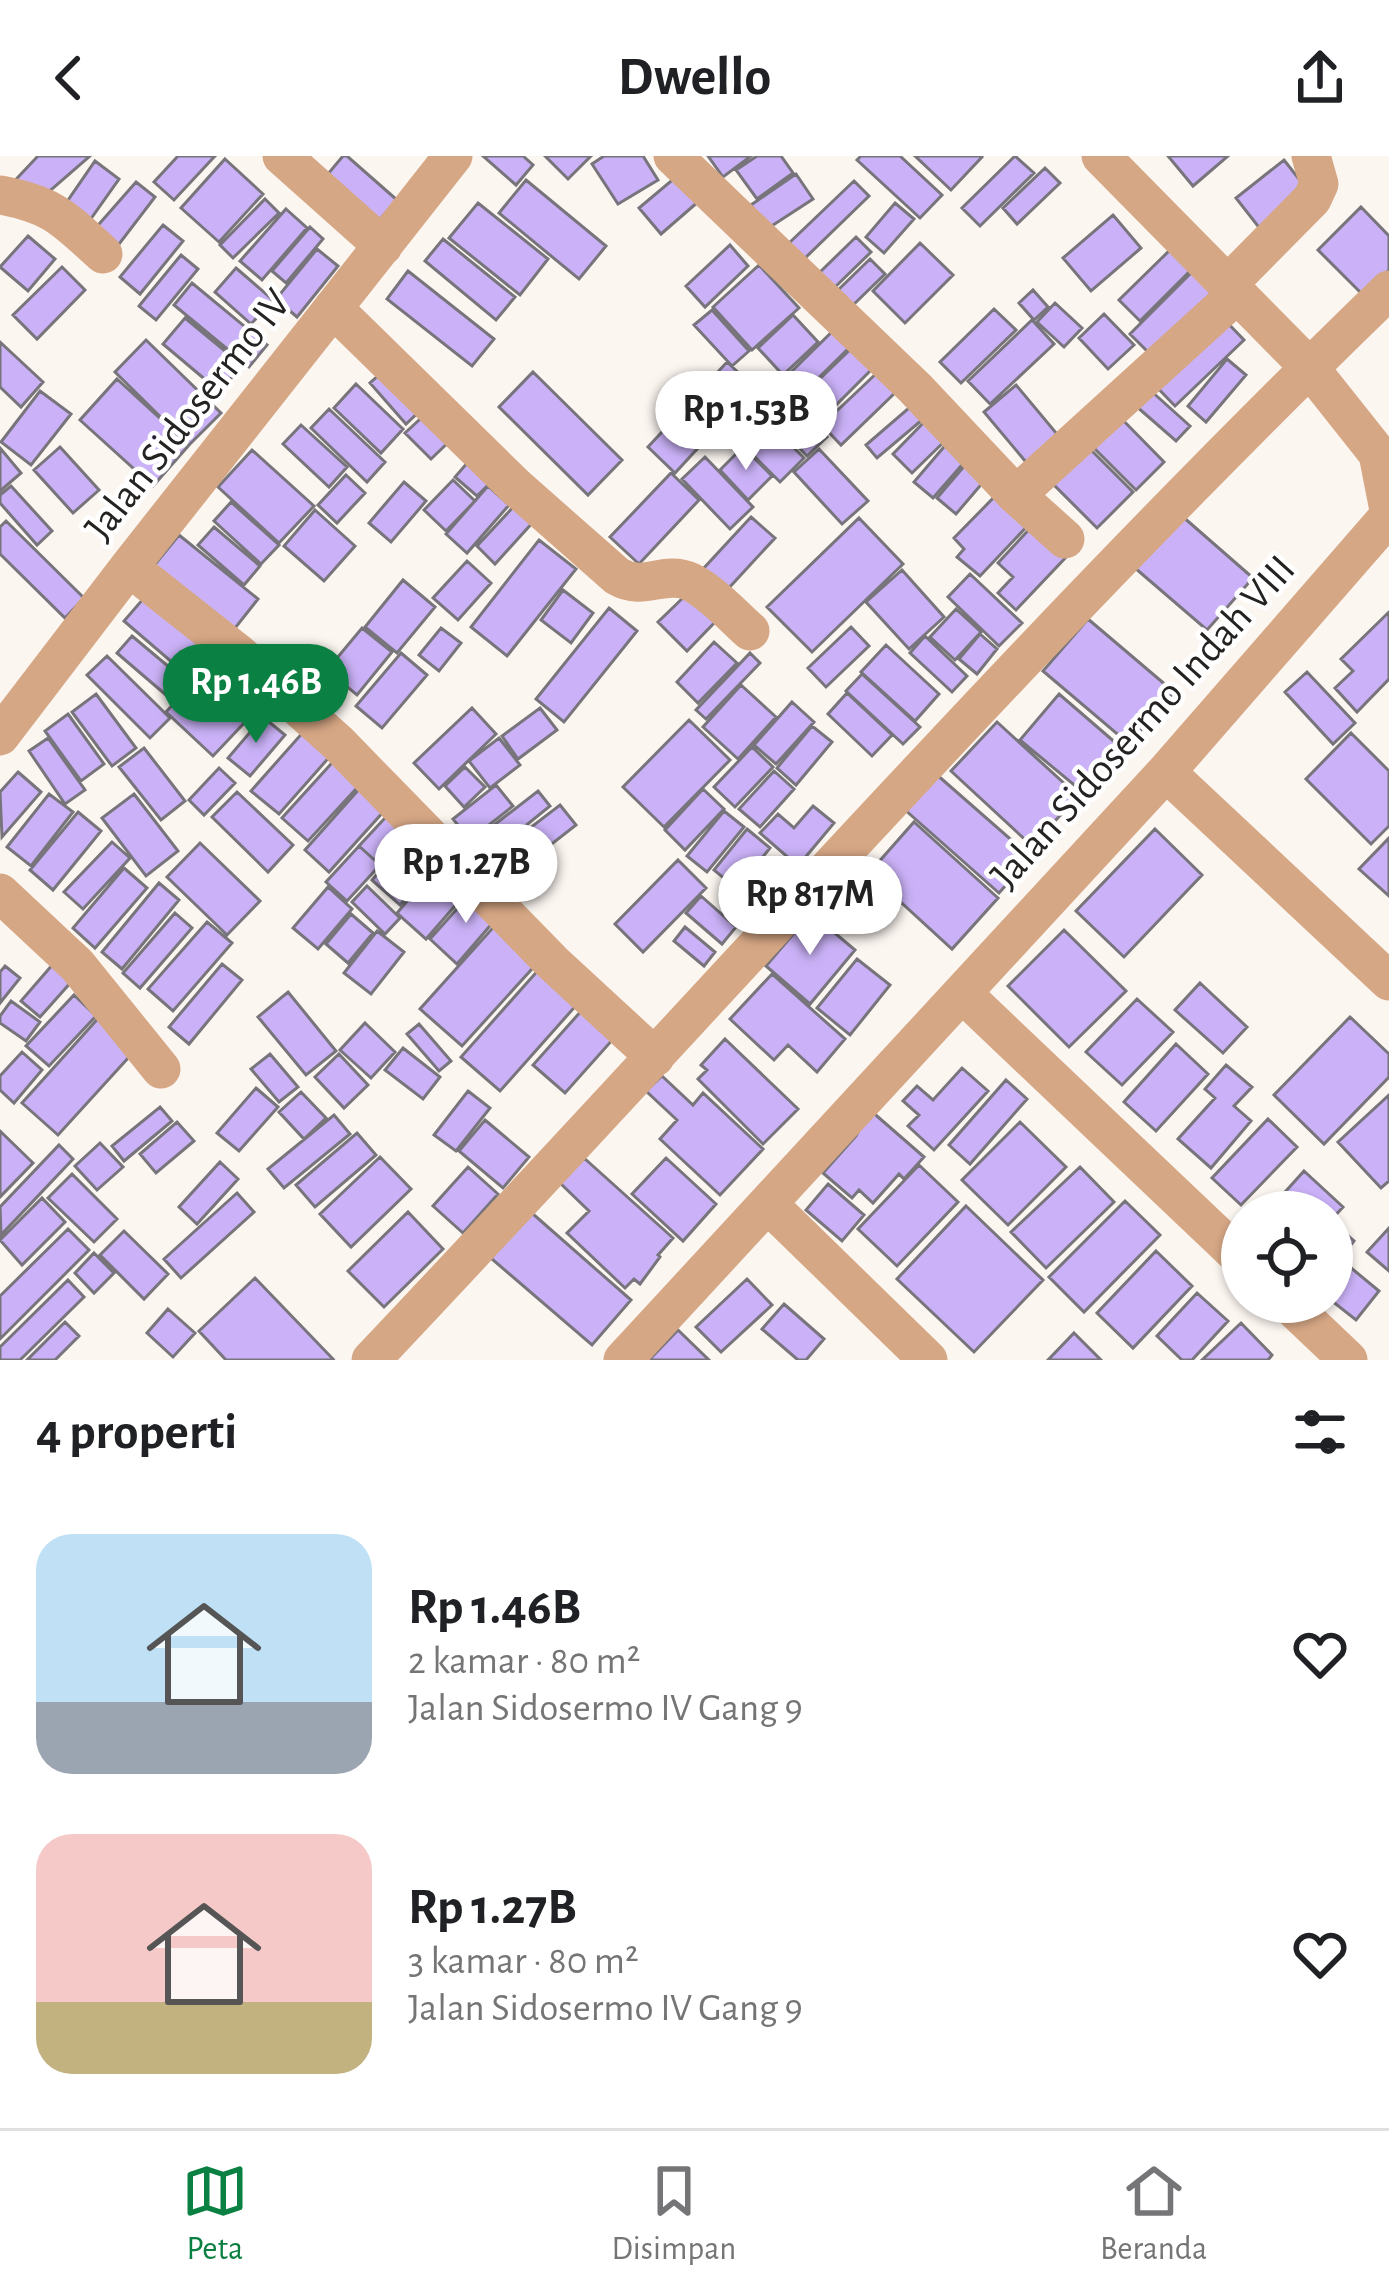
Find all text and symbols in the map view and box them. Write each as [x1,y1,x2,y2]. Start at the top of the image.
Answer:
icon: back [36,45,102,111]
icon: share [1287,45,1353,111]
text: Dwello [618,51,771,105]
street label: Jalan Sidosermo IV [77,281,299,548]
pin: Rp 1.53B [622,371,870,473]
text: Rp 1.53B [682,390,810,429]
street label: Jalan Sidosermo Indah VIII [983,548,1303,896]
pin: Rp 1.46B [132,644,380,746]
text: Rp 1.46B [190,663,322,702]
pin: Rp 1.27B [342,824,590,926]
text: Rp 1.27B [401,843,531,882]
pin: Rp 817M [699,856,921,958]
text: Rp 817M [745,875,875,914]
map controls [1221,1191,1353,1323]
button: locate [1221,1191,1353,1323]
icon: filters [1287,1399,1353,1465]
text: 4 properti [36,1407,237,1458]
icon: home [132,1582,276,1726]
text: Rp 1.46B [408,1582,581,1633]
icon: heart [1287,1621,1353,1687]
text: 2 kamar · 80 m² [408,1642,640,1681]
text: Jalan Sidosermo IV Gang 9 [408,1689,803,1728]
icon: home [132,1882,276,2026]
text: Rp 1.27B [408,1882,577,1933]
icon: heart [1287,1921,1353,1987]
text: 3 kamar · 80 m² [408,1942,639,1981]
text: Jalan Sidosermo IV Gang 9 [408,1989,803,2028]
tab: Peta [182,2158,248,2270]
tab: Disimpan [612,2158,736,2270]
tab: Beranda [1100,2158,1207,2270]

